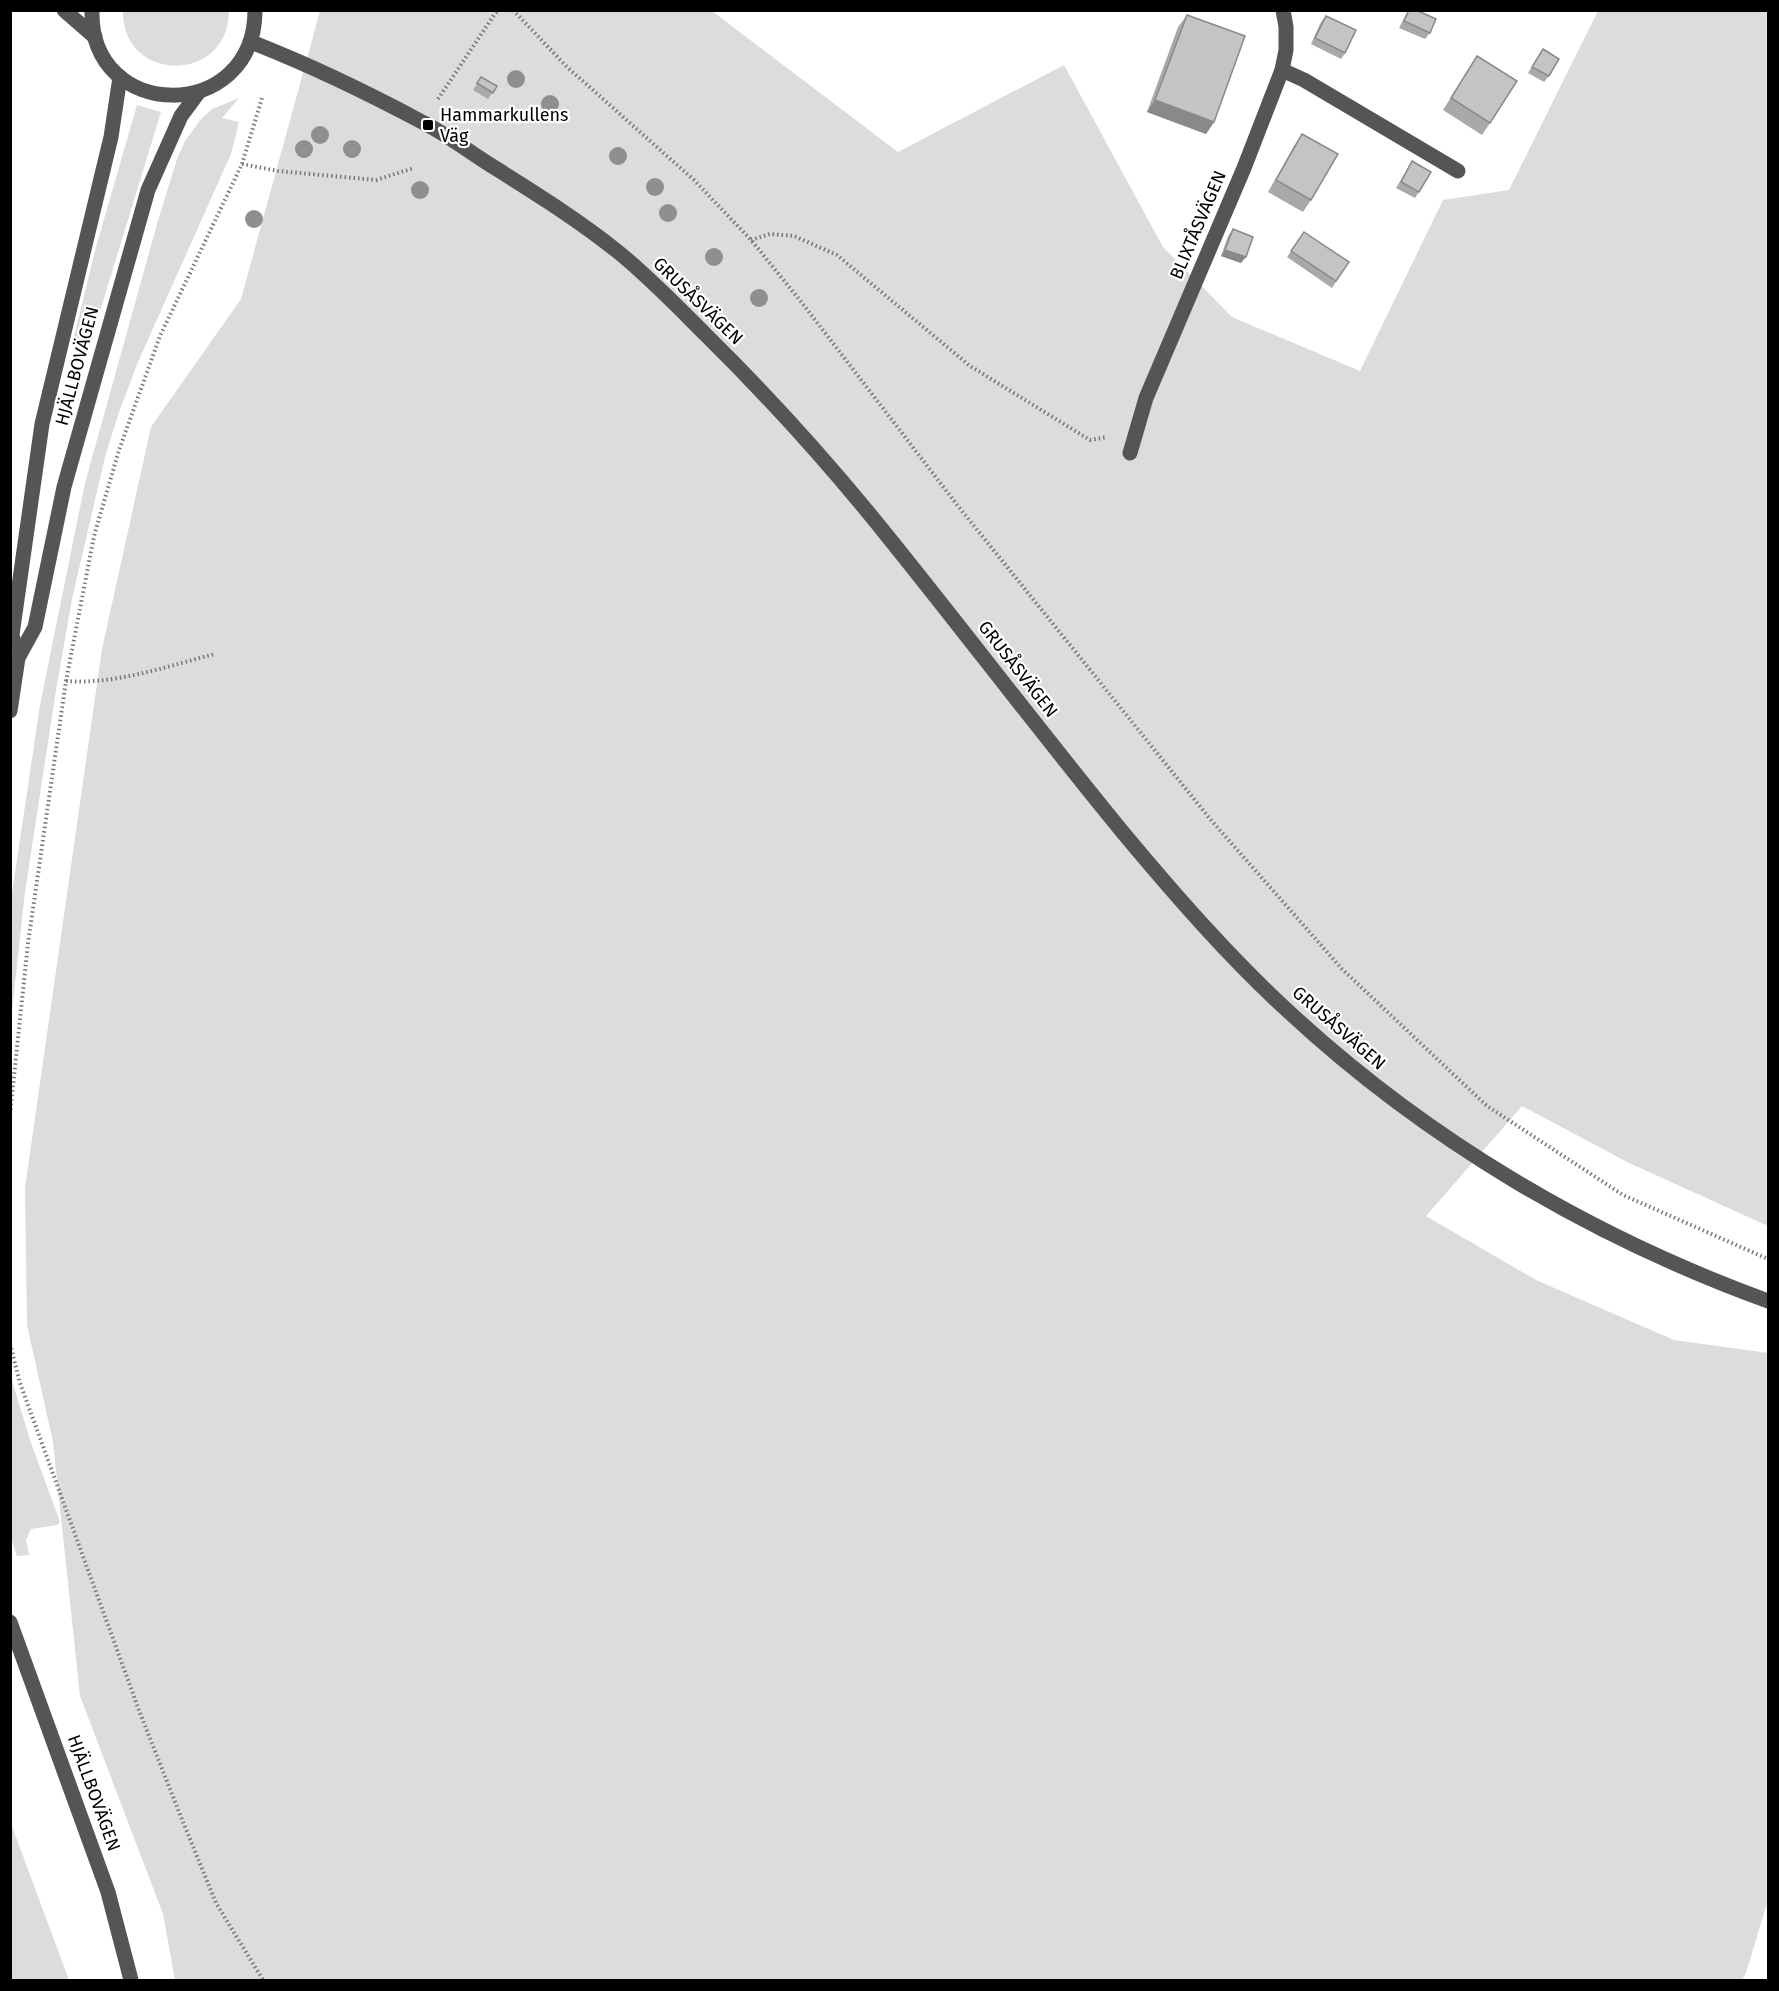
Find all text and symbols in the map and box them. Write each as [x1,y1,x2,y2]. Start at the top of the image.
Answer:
place label: Hammarkullens Väg [440,104,568,147]
marker: Hammarkullens Väg [421,118,435,132]
street label: BLIXTÅSVÄGEN [1164,167,1231,283]
street label: GRUSÅSVÄGEN [648,252,748,349]
street label: HJÄLLBOVÄGEN [51,304,103,428]
street label: GRUSÅSVÄGEN [973,616,1063,722]
street label: GRUSÅSVÄGEN [1288,981,1391,1075]
street label: HJÄLLBOVÄGEN [63,1732,125,1854]

